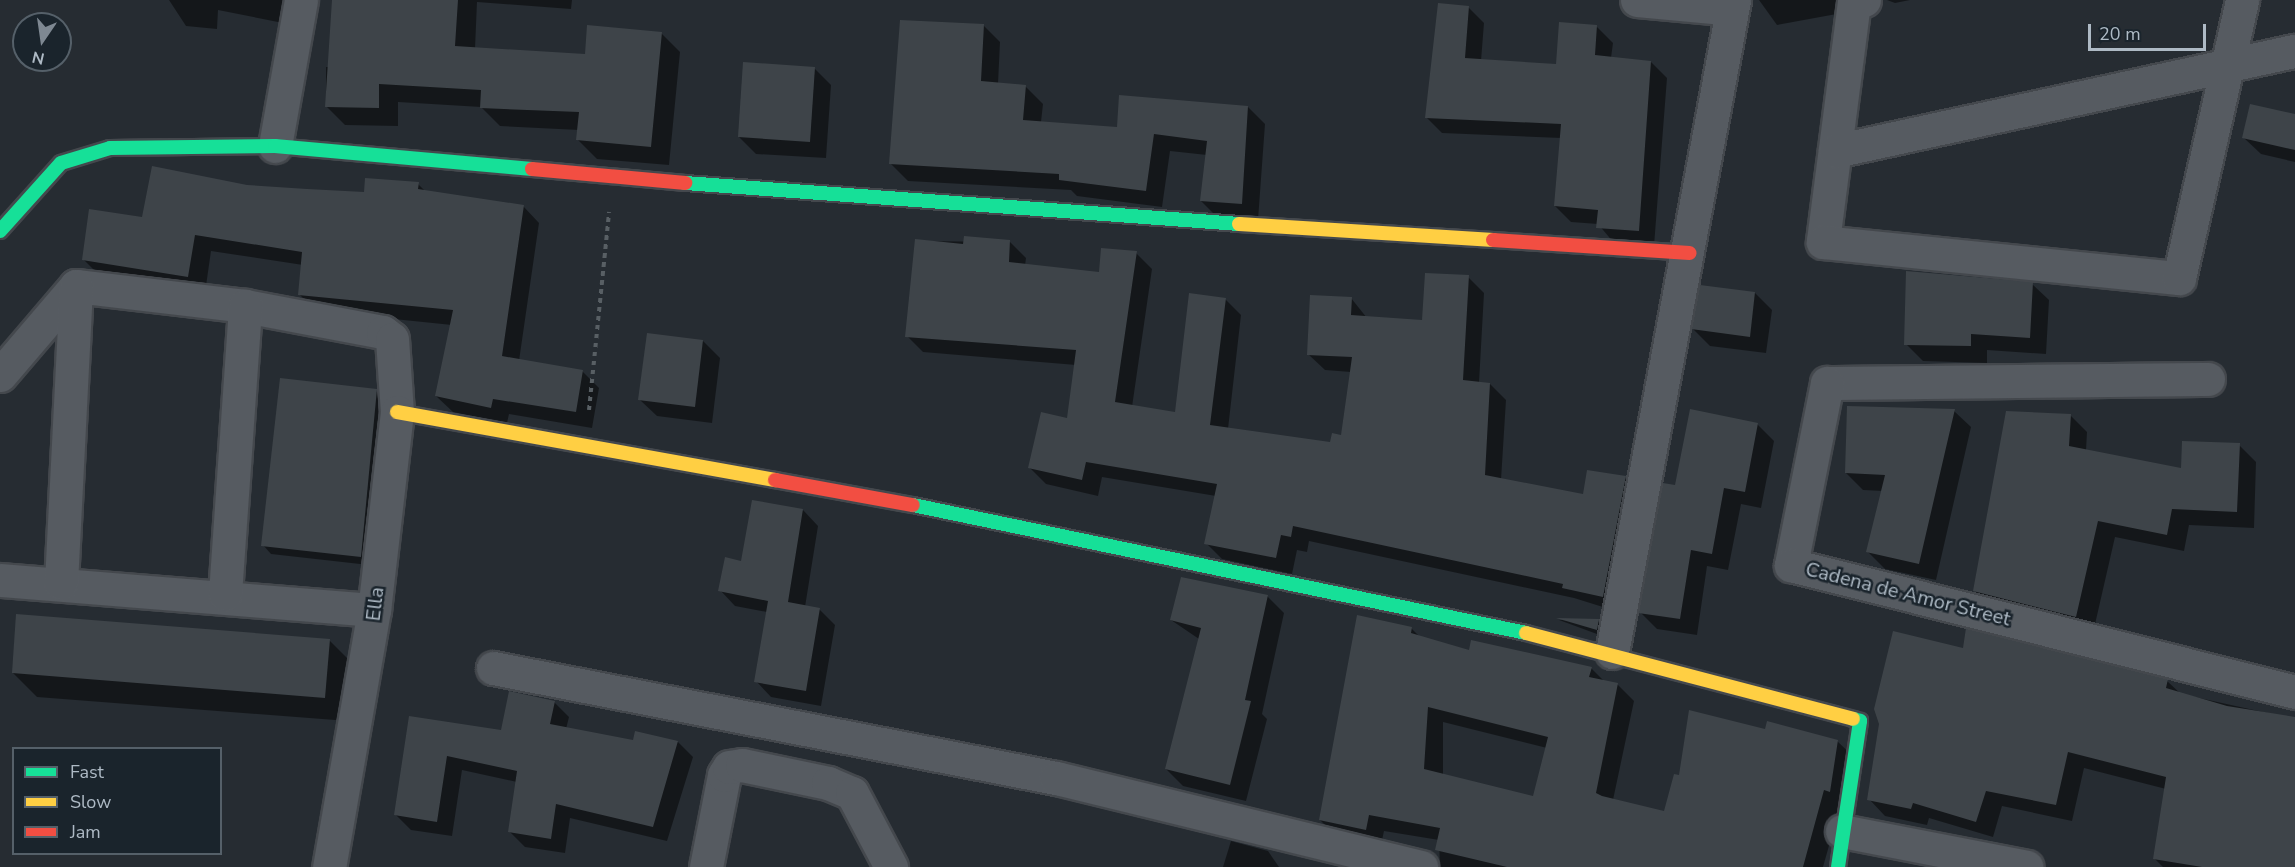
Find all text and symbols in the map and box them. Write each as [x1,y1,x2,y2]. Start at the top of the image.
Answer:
north arrow [12,12,72,72]
scale bar [2091,12,2210,50]
text: 20 m [2099,22,2141,46]
text: N [30,46,47,70]
street label: Cadena de Amor Street [1803,557,2013,631]
street label: Ella [361,586,389,622]
legend [12,747,222,855]
text: Fast [70,760,104,784]
text: Slow [70,790,111,814]
text: Jam [70,820,101,844]

